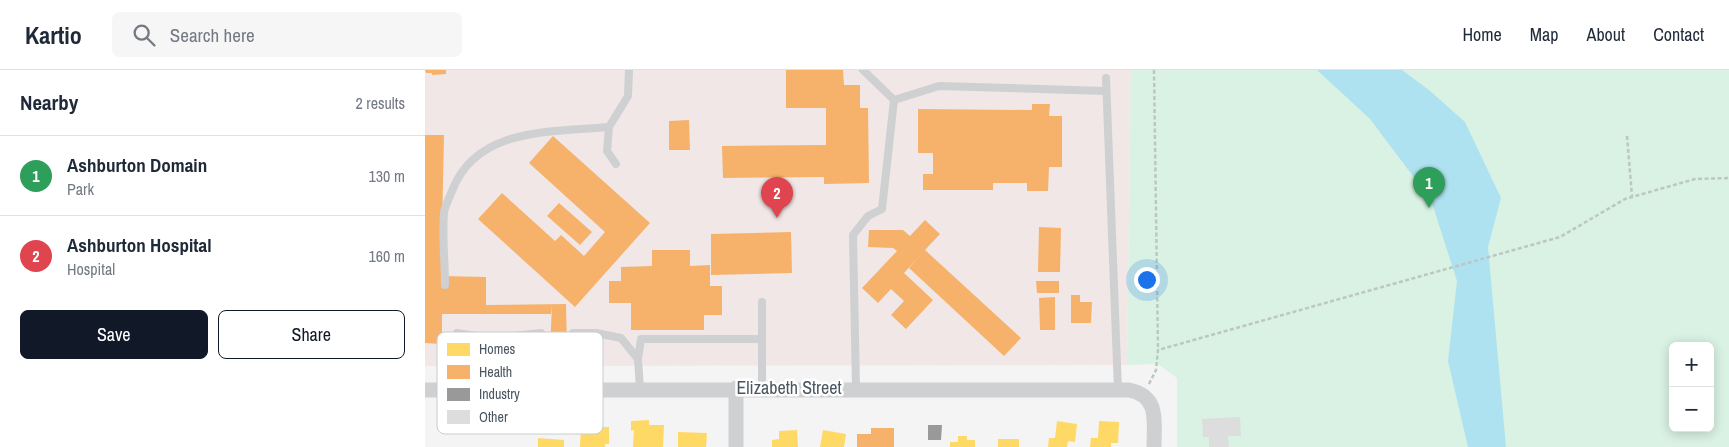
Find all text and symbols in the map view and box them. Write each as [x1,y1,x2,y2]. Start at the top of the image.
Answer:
search box [112,12,462,57]
text: Kartio [25,19,82,51]
icon: search [130,21,158,49]
text: Search here [170,22,255,48]
text: Home [1462,22,1502,47]
text: Map [1530,22,1559,47]
text: About [1587,22,1625,47]
text: Contact [1653,22,1704,47]
text: Nearby [20,88,78,117]
text: 2 results [355,92,405,114]
text: Ashburton Domain [67,152,207,178]
text: 1 [32,165,40,187]
text: 130 m [369,165,405,187]
pin: 1 [1413,167,1445,208]
pin: 2 [761,177,793,218]
text: Park [67,178,94,200]
text: Ashburton Hospital [67,232,212,258]
text: 2 [32,245,40,267]
text: 160 m [369,245,405,267]
text: Hospital [67,258,115,280]
your location [1134,267,1160,293]
button: Save [20,310,208,359]
button: Share [218,310,405,359]
legend [437,332,603,434]
text: Homes [479,340,516,358]
map controls [1669,342,1714,432]
button: + [1669,342,1714,387]
text: Health [479,363,512,381]
street label: Elizabeth Street [736,375,842,400]
text: Industry [479,385,520,403]
button: − [1669,387,1714,432]
text: Other [479,408,508,426]

